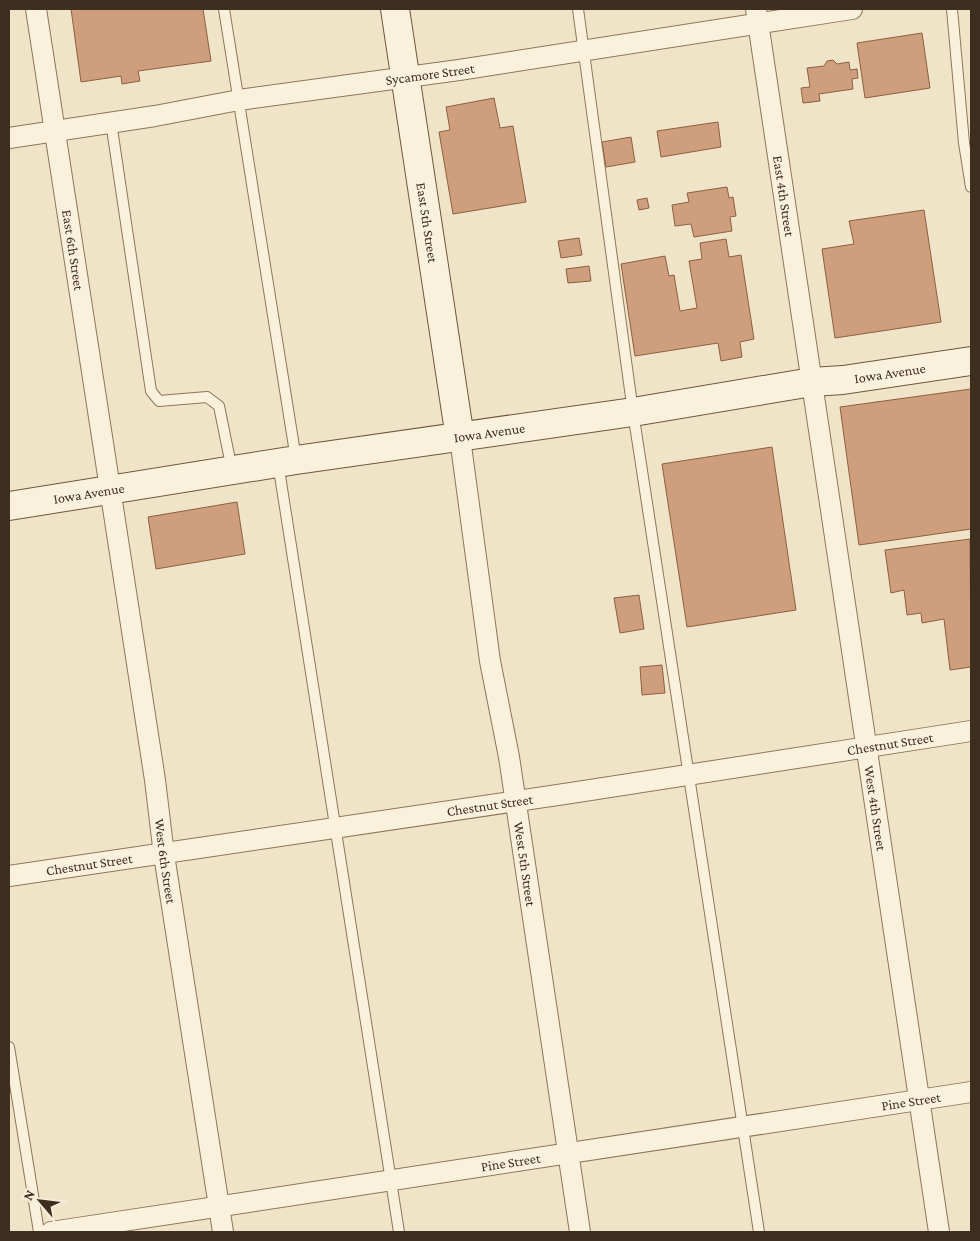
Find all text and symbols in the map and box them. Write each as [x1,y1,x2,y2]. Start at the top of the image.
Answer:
street label: Sycamore Street [385,60,476,88]
street label: East 4th Street [770,154,798,238]
street label: East 5th Street [413,181,441,264]
street label: East 6th Street [59,209,87,292]
street label: Iowa Avenue [853,360,927,386]
street label: Iowa Avenue [453,419,526,445]
street label: Iowa Avenue [52,480,126,507]
street label: Chestnut Street [846,729,935,758]
street label: West 4th Street [861,764,890,852]
street label: Chestnut Street [445,791,534,819]
street label: West 6th Street [152,818,180,905]
street label: West 5th Street [511,821,539,908]
street label: Chestnut Street [45,850,134,878]
street label: Pine Street [880,1089,942,1114]
street label: Pine Street [480,1150,542,1174]
north arrow [15,1176,65,1226]
text: N [19,1187,38,1203]

